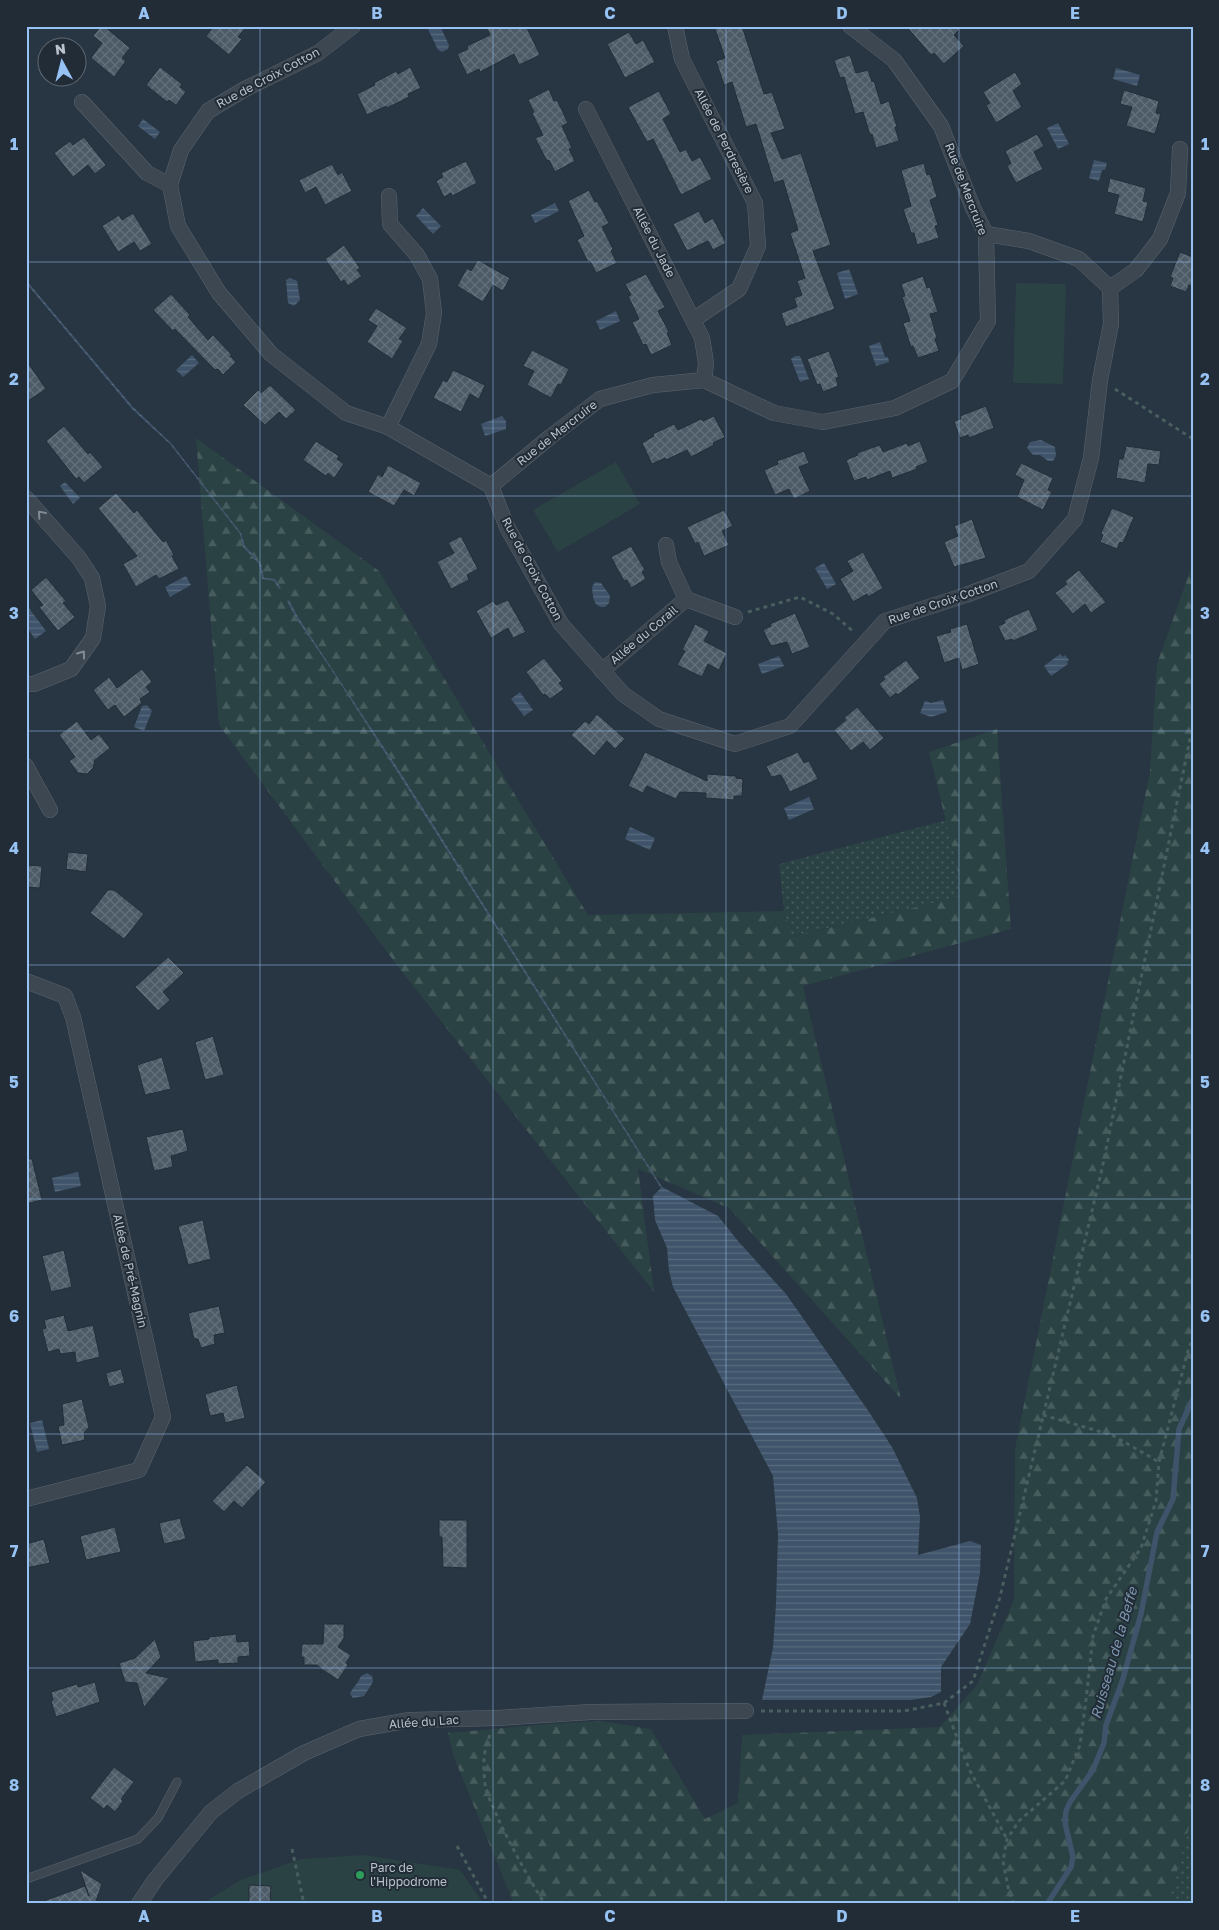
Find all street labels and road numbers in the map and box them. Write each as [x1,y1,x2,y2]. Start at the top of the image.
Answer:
street label: Rue de Croix Cotton [214,44,322,111]
street label: Allée de Perdresière [691,86,757,196]
street label: Rue de Mercruire [942,141,991,237]
street label: Allée du Jade [630,204,679,280]
street label: Rue de Mercruire [514,397,600,469]
street label: Rue de Croix Cotton [499,515,566,623]
street label: Rue de Croix Cotton [886,576,999,627]
street label: Allée du Corail [607,602,681,667]
street label: Allée de Pré-Magnin [110,1213,151,1329]
street label: Allée du Lac [388,1712,460,1731]

